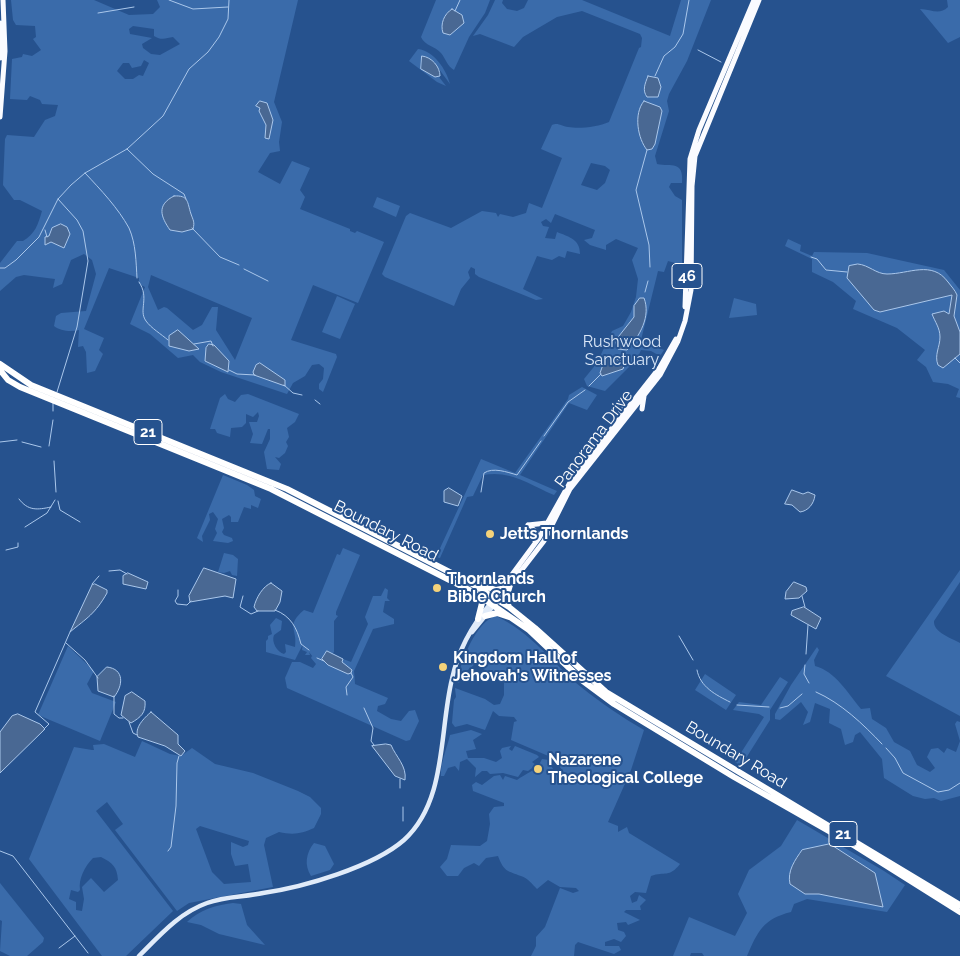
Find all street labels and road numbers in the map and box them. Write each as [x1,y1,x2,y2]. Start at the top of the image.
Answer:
road number: 46 [672,264,702,288]
street label: Panorama Drive [551,386,637,492]
road number: 21 [134,420,162,444]
street label: Boundary Road [331,496,441,566]
street label: Boundary Road [682,717,790,793]
road number: 21 [829,822,857,846]

